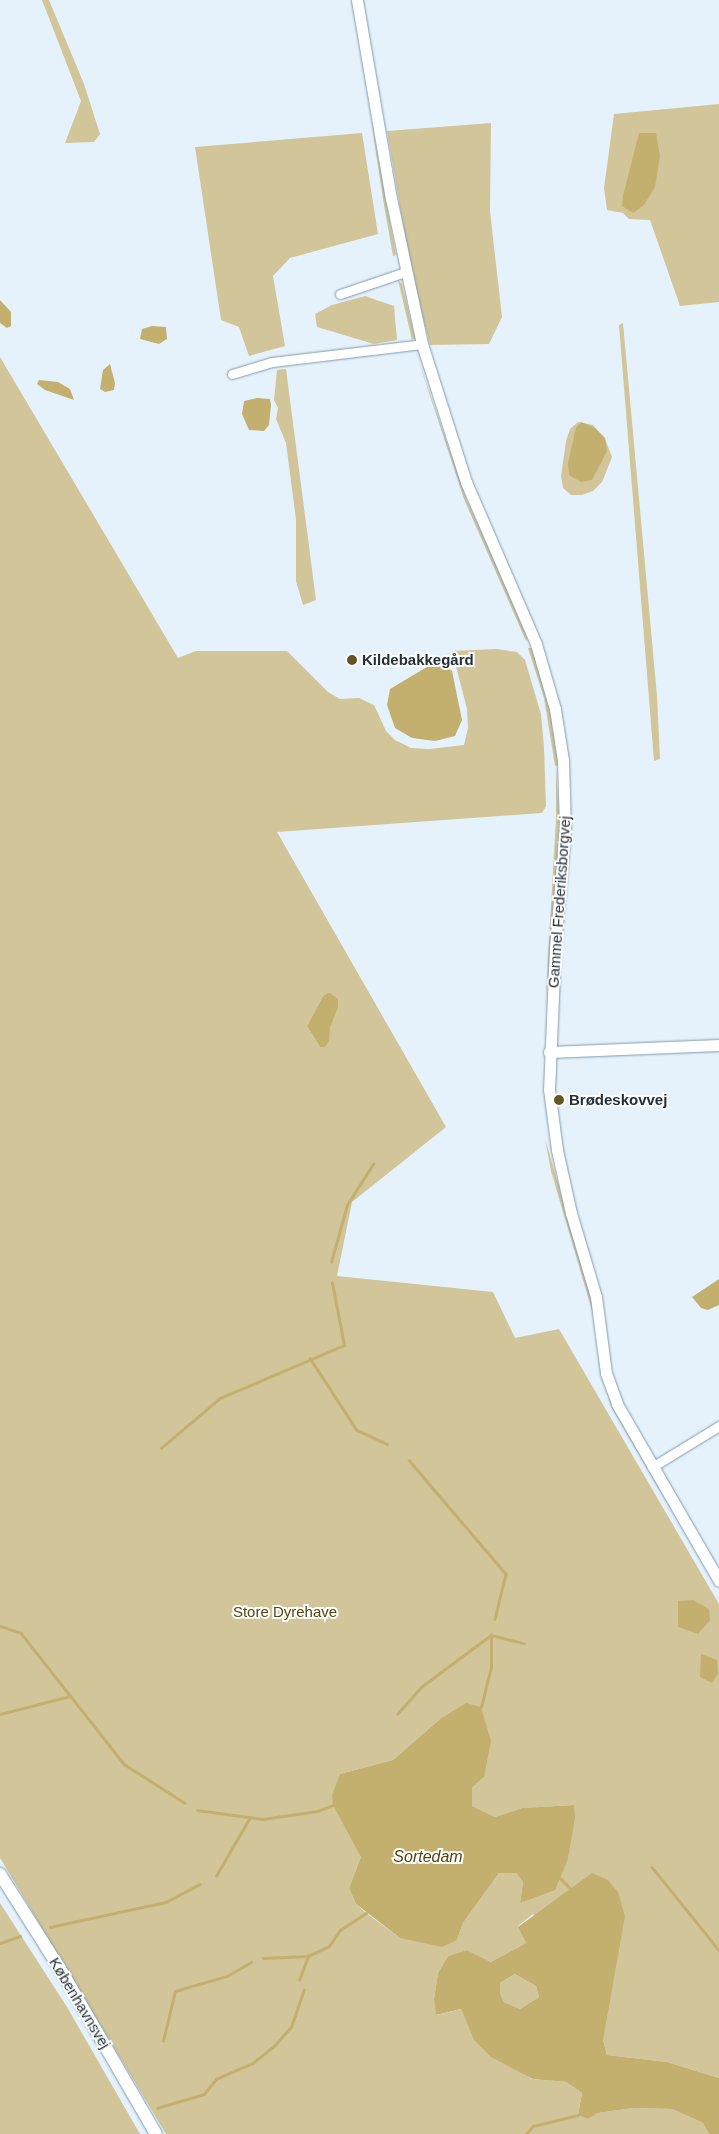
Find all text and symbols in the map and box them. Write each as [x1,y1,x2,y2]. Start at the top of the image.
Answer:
place label: Kildebakkegård [362,651,474,669]
marker: Kildebakkegård [346,654,358,666]
street label: Gammel Frederiksborgvej [544,815,574,989]
place label: Brødeskovvej [569,1091,667,1109]
marker: Brødeskovvej [553,1094,565,1106]
park label: Store Dyrehave [233,1603,337,1621]
water label: Sortedam [393,1847,463,1867]
street label: Københavnsvej [46,1954,114,2052]

